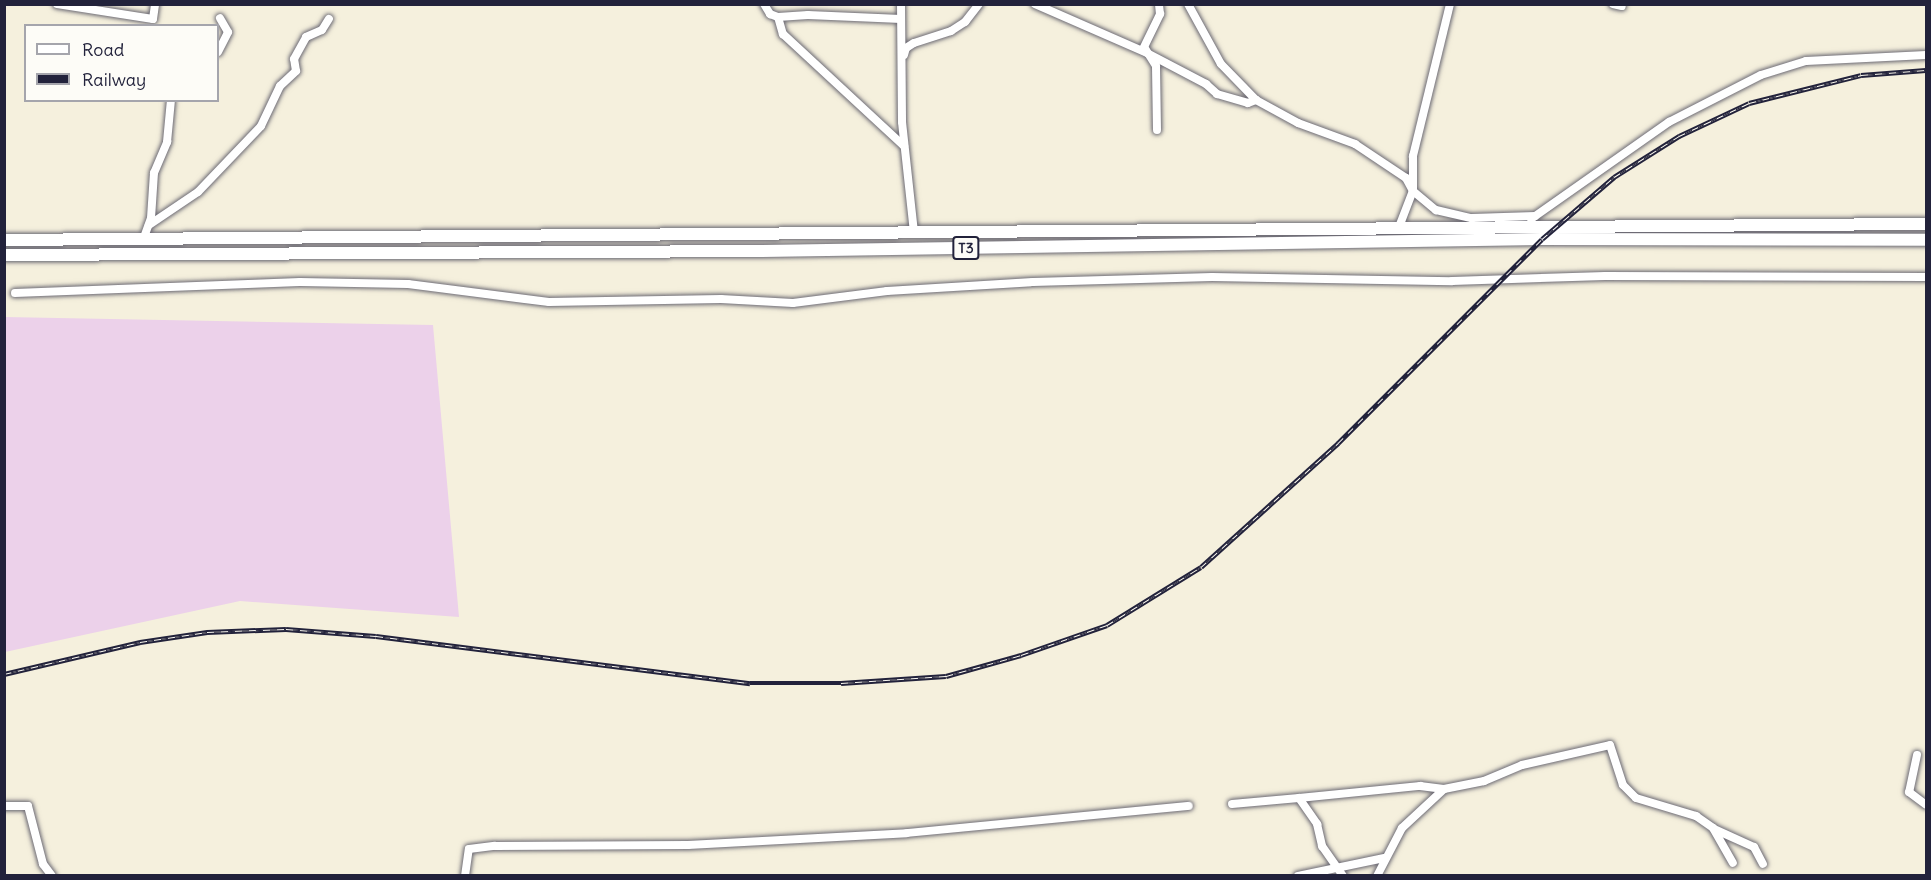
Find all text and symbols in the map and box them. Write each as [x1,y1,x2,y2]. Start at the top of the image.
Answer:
legend [24,24,219,102]
text: Road [82,38,124,61]
text: Railway [82,68,146,91]
road number: T3 [951,237,981,259]

